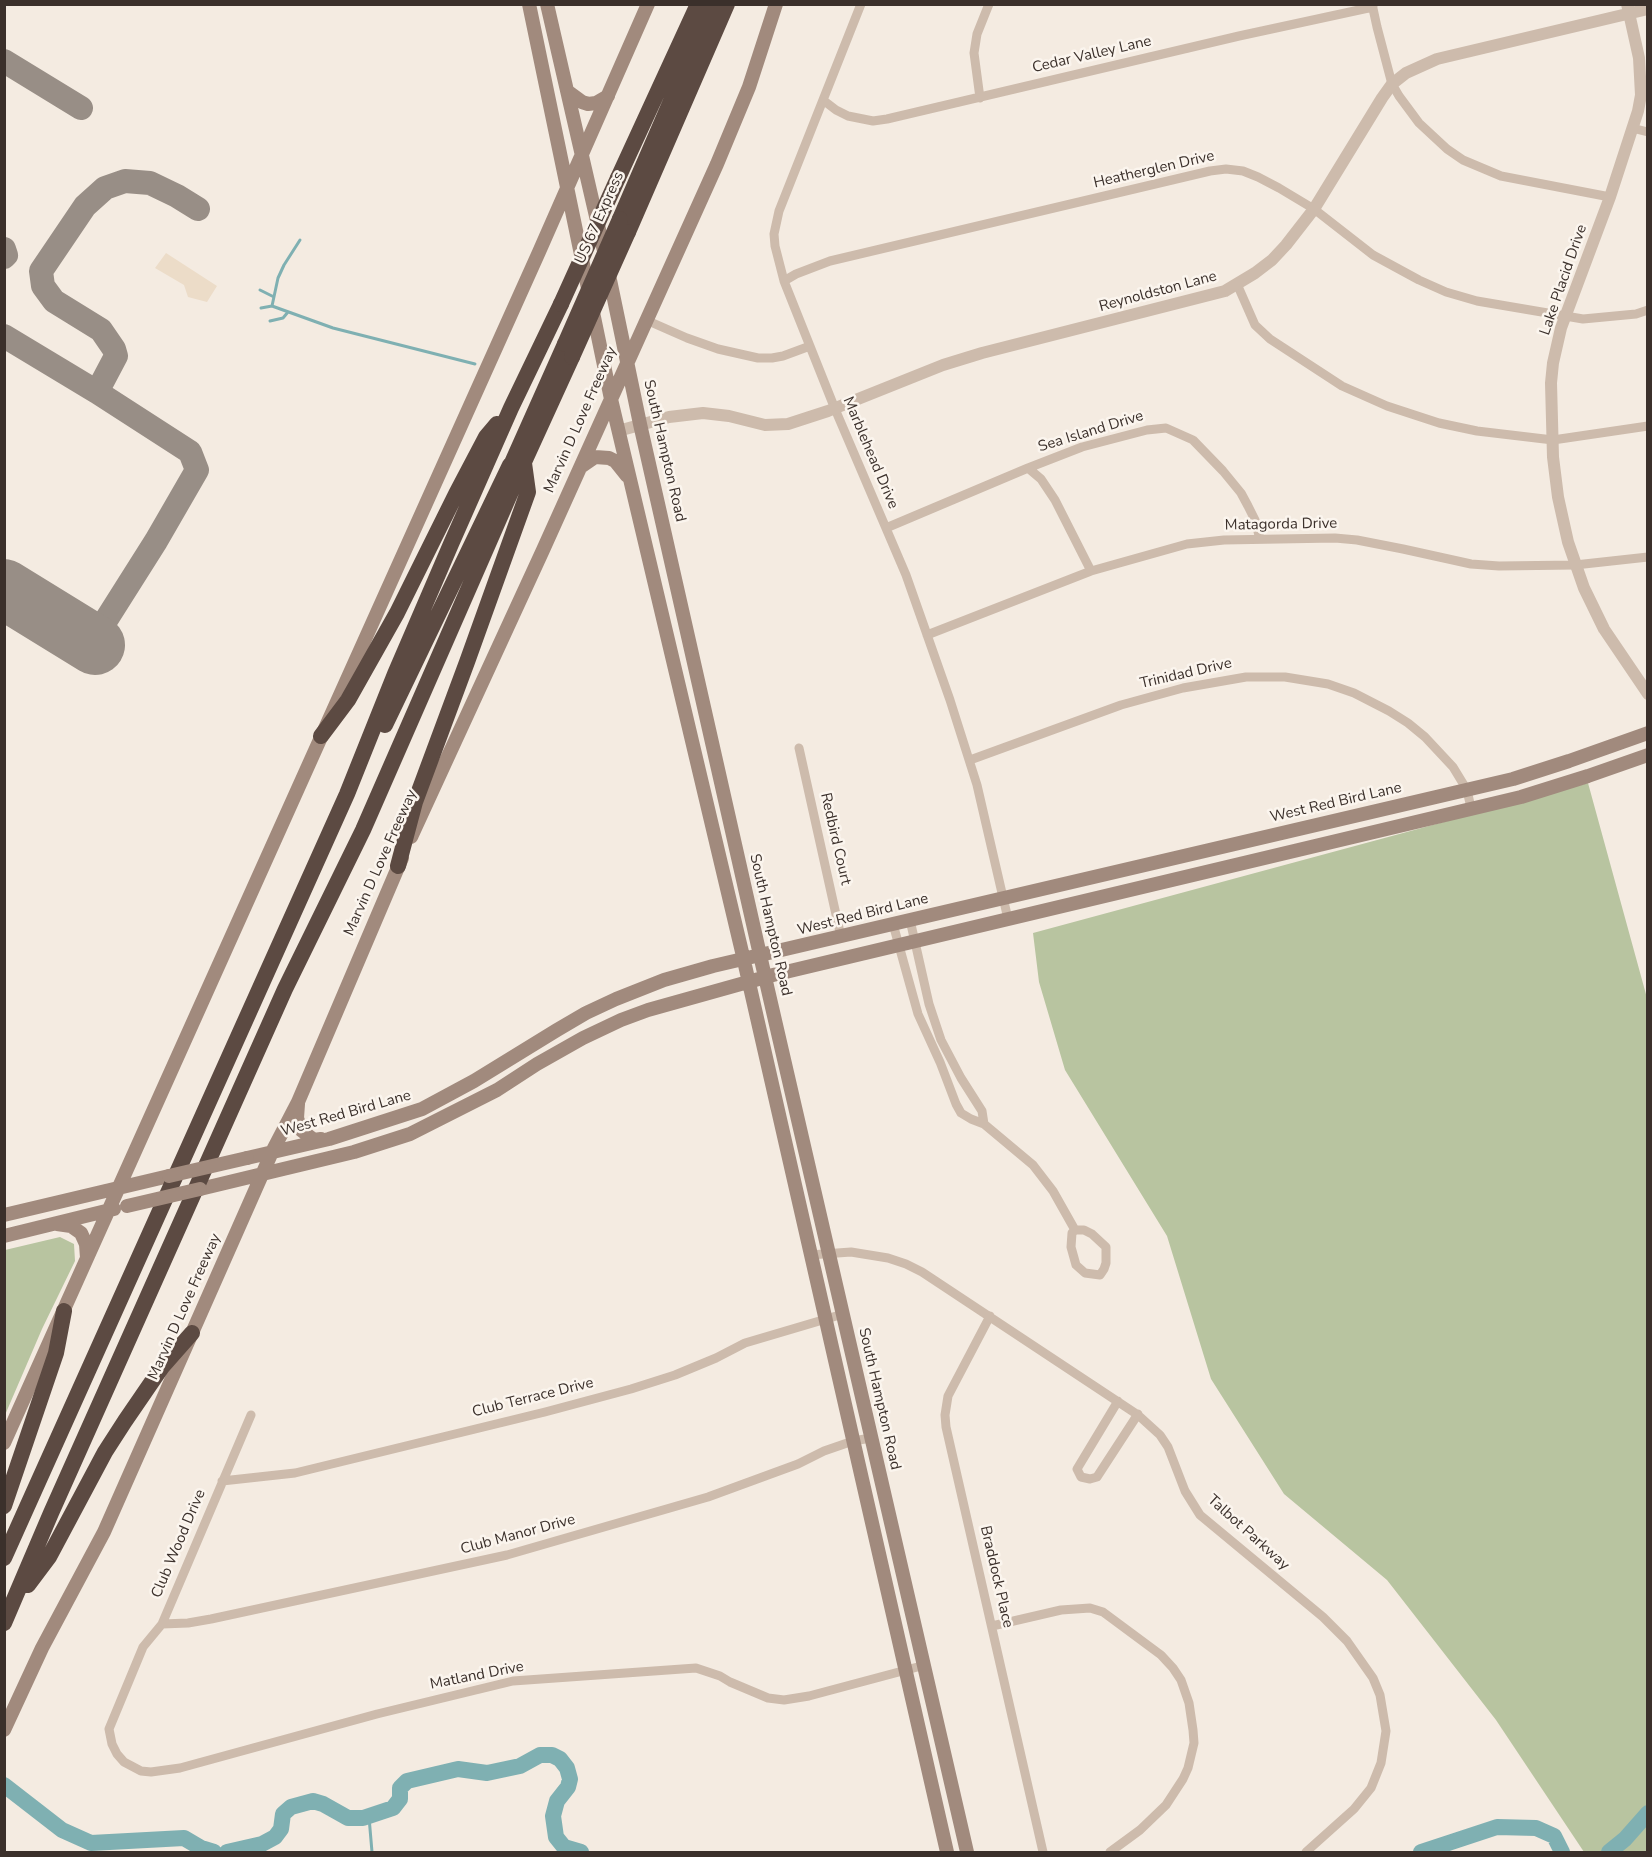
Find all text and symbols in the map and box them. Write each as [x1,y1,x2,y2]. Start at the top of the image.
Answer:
street label: Cedar Valley Lane [1031,33,1153,77]
street label: Heatherglen Drive [1092,147,1216,193]
street label: US 67 Express [572,169,628,267]
street label: Lake Placid Drive [1537,222,1591,338]
street label: Reynoldston Lane [1097,268,1219,316]
street label: Marvin D Love Freeway [541,344,621,496]
street label: South Hampton Road [639,378,689,524]
street label: Marblehead Drive [838,394,902,512]
street label: Sea Island Drive [1036,407,1146,457]
street label: Matagorda Drive [1225,515,1337,535]
street label: Trinidad Drive [1138,655,1234,693]
street label: West Red Bird Lane [1269,779,1403,827]
street label: Marvin D Love Freeway [341,787,421,939]
street label: Redbird Court [816,791,854,887]
street label: South Hampton Road [745,852,795,998]
street label: West Red Bird Lane [796,890,930,940]
street label: West Red Bird Lane [279,1087,413,1141]
street label: Marvin D Love Freeway [145,1231,225,1383]
street label: South Hampton Road [854,1326,904,1472]
street label: Club Terrace Drive [471,1374,595,1422]
street label: Club Wood Drive [148,1487,210,1601]
street label: Talbot Parkway [1203,1491,1293,1575]
street label: Club Manor Drive [459,1511,577,1559]
street label: Braddock Place [976,1524,1016,1630]
street label: Matland Drive [429,1658,525,1694]

